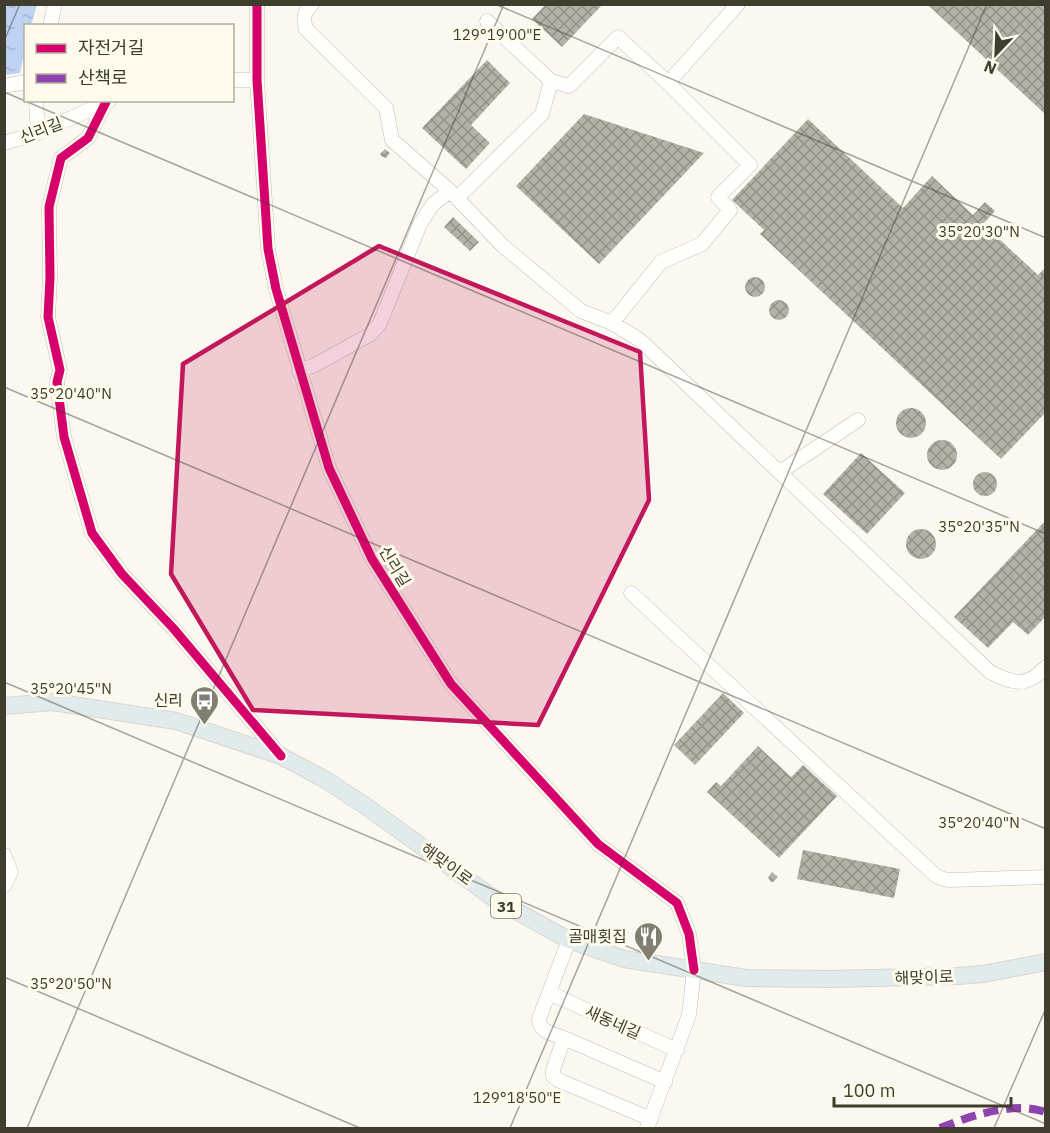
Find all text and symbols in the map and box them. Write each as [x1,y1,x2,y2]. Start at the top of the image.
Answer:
legend [24,24,234,102]
north arrow [966,24,1026,84]
text: 129°19'00"E [453,25,541,44]
text: 자전거길 [78,36,144,59]
text: N [981,56,999,79]
text: 산책로 [78,66,128,89]
street label: 신리길 [17,113,65,147]
text: 35°20'30"N [938,222,1020,241]
text: 35°20'40"N [30,384,112,403]
text: 35°20'35"N [938,517,1020,536]
street label: 신리길 [375,542,415,590]
text: 35°20'45"N [30,679,112,698]
bus stop icon: 신리 [188,684,220,726]
place label: 신리 [154,690,183,710]
text: 35°20'40"N [938,813,1020,832]
street label: 해맞이로 [417,839,477,890]
road number: 31 [491,894,521,918]
restaurant icon: 골매횟집 [632,920,664,962]
place label: 골매횟집 [568,926,627,946]
street label: 해맞이로 [894,966,954,988]
text: 35°20'50"N [30,974,112,993]
street label: 새동네길 [582,1001,644,1043]
scale bar [834,1070,1011,1108]
text: 100 m [843,1079,895,1102]
text: 129°18'50"E [473,1088,561,1107]

